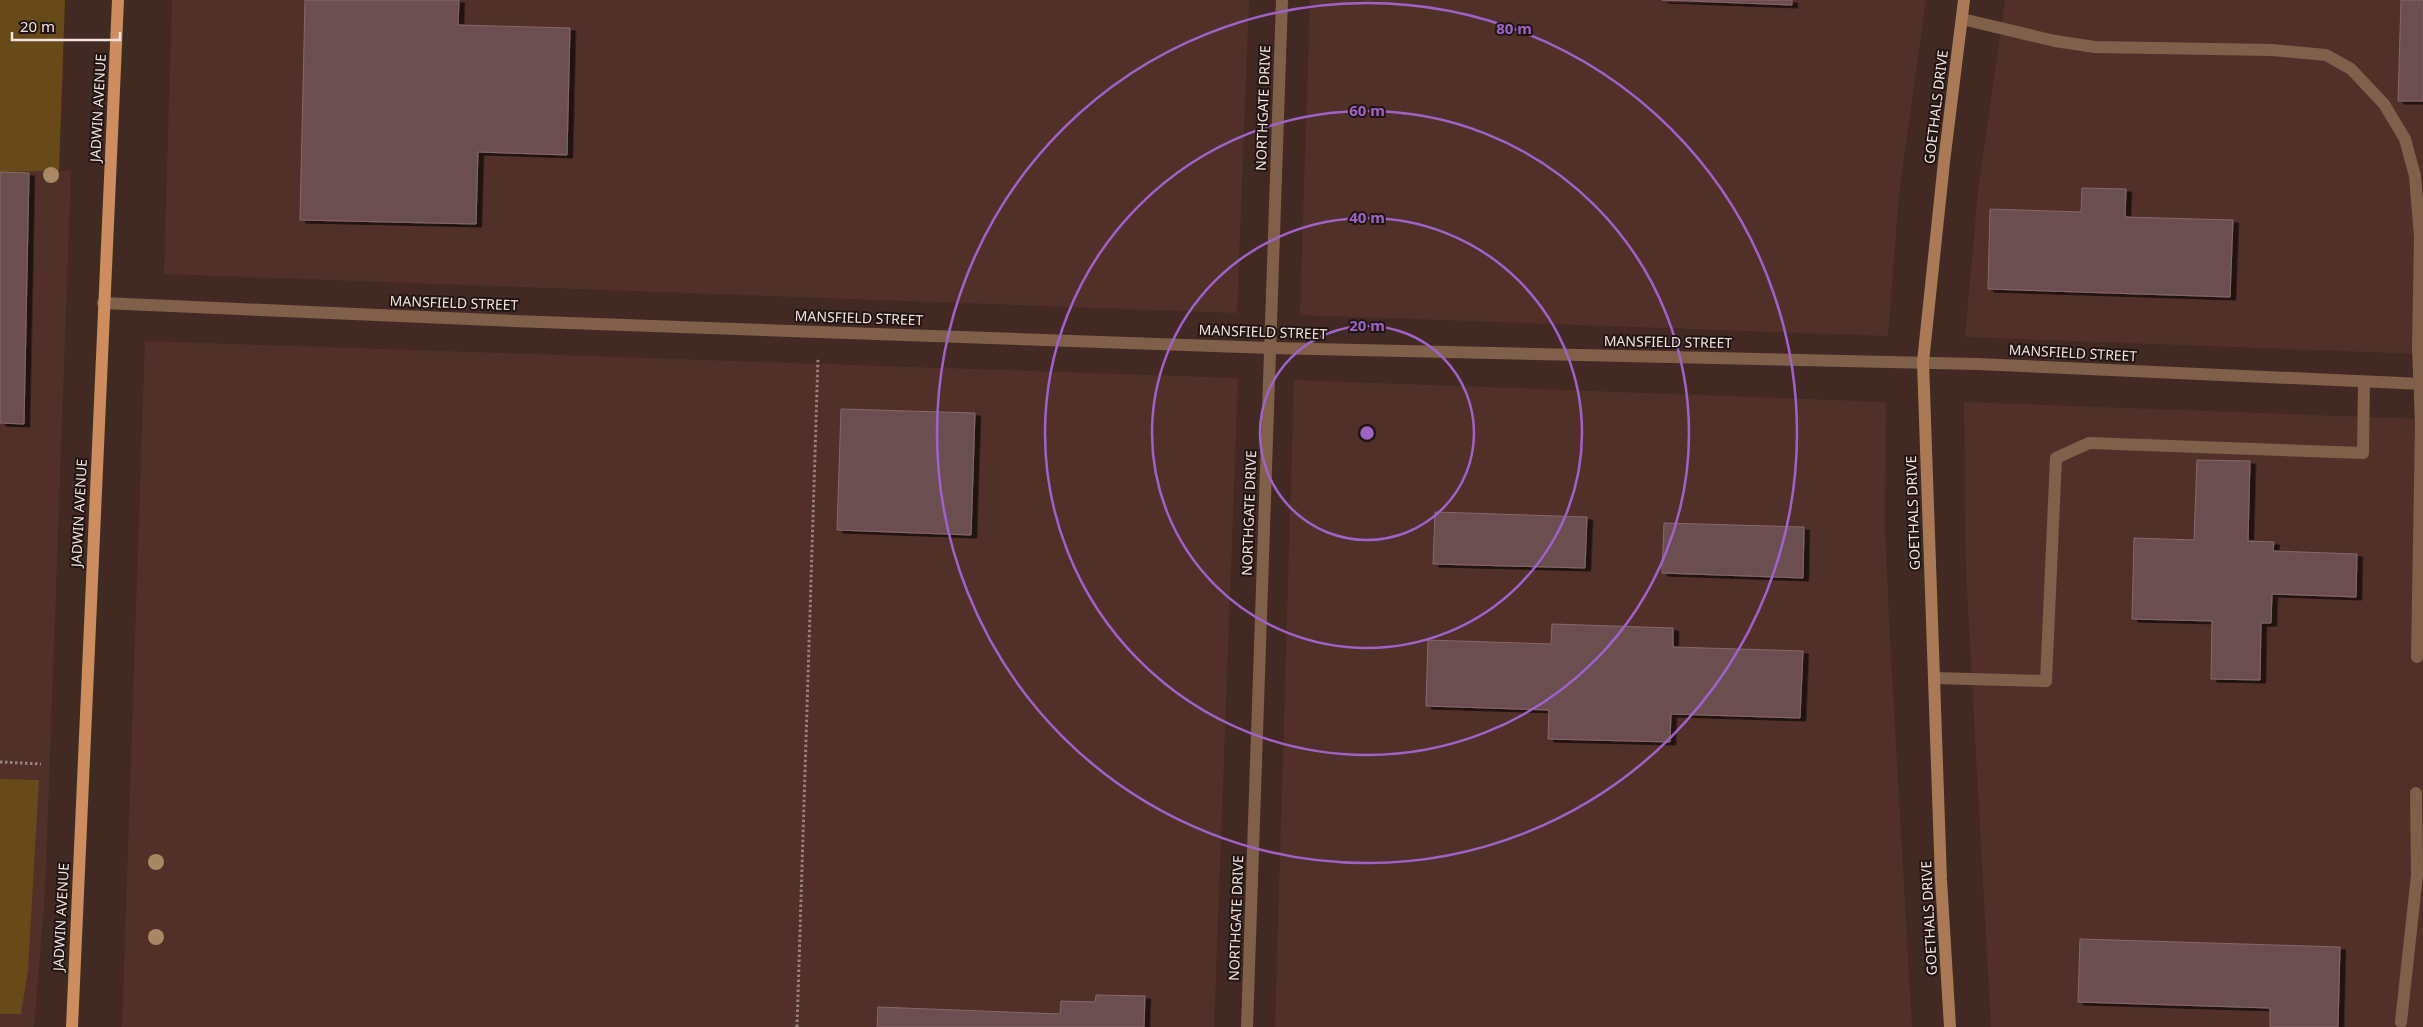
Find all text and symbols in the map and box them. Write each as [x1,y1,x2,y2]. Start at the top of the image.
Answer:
scale bar [12,10,120,42]
text: 20 m [20,16,55,36]
text: 80 m [1496,18,1532,38]
street label: NORTHGATE DRIVE [1251,45,1274,171]
street label: GOETHALS DRIVE [1919,49,1952,165]
street label: JADWIN AVENUE [85,53,110,164]
text: 60 m [1349,100,1385,120]
text: 40 m [1349,207,1385,227]
street label: MANSFIELD STREET [389,291,519,314]
street label: MANSFIELD STREET [794,306,924,329]
text: 20 m [1349,315,1385,335]
street label: MANSFIELD STREET [1198,320,1328,343]
street label: MANSFIELD STREET [1604,331,1733,352]
street label: MANSFIELD STREET [2008,340,2138,365]
centre of rings [1358,424,1376,442]
street label: NORTHGATE DRIVE [1237,450,1260,576]
street label: GOETHALS DRIVE [1901,455,1924,571]
street label: JADWIN AVENUE [66,458,91,569]
street label: NORTHGATE DRIVE [1224,855,1247,981]
street label: GOETHALS DRIVE [1916,860,1941,976]
street label: JADWIN AVENUE [48,862,73,973]

